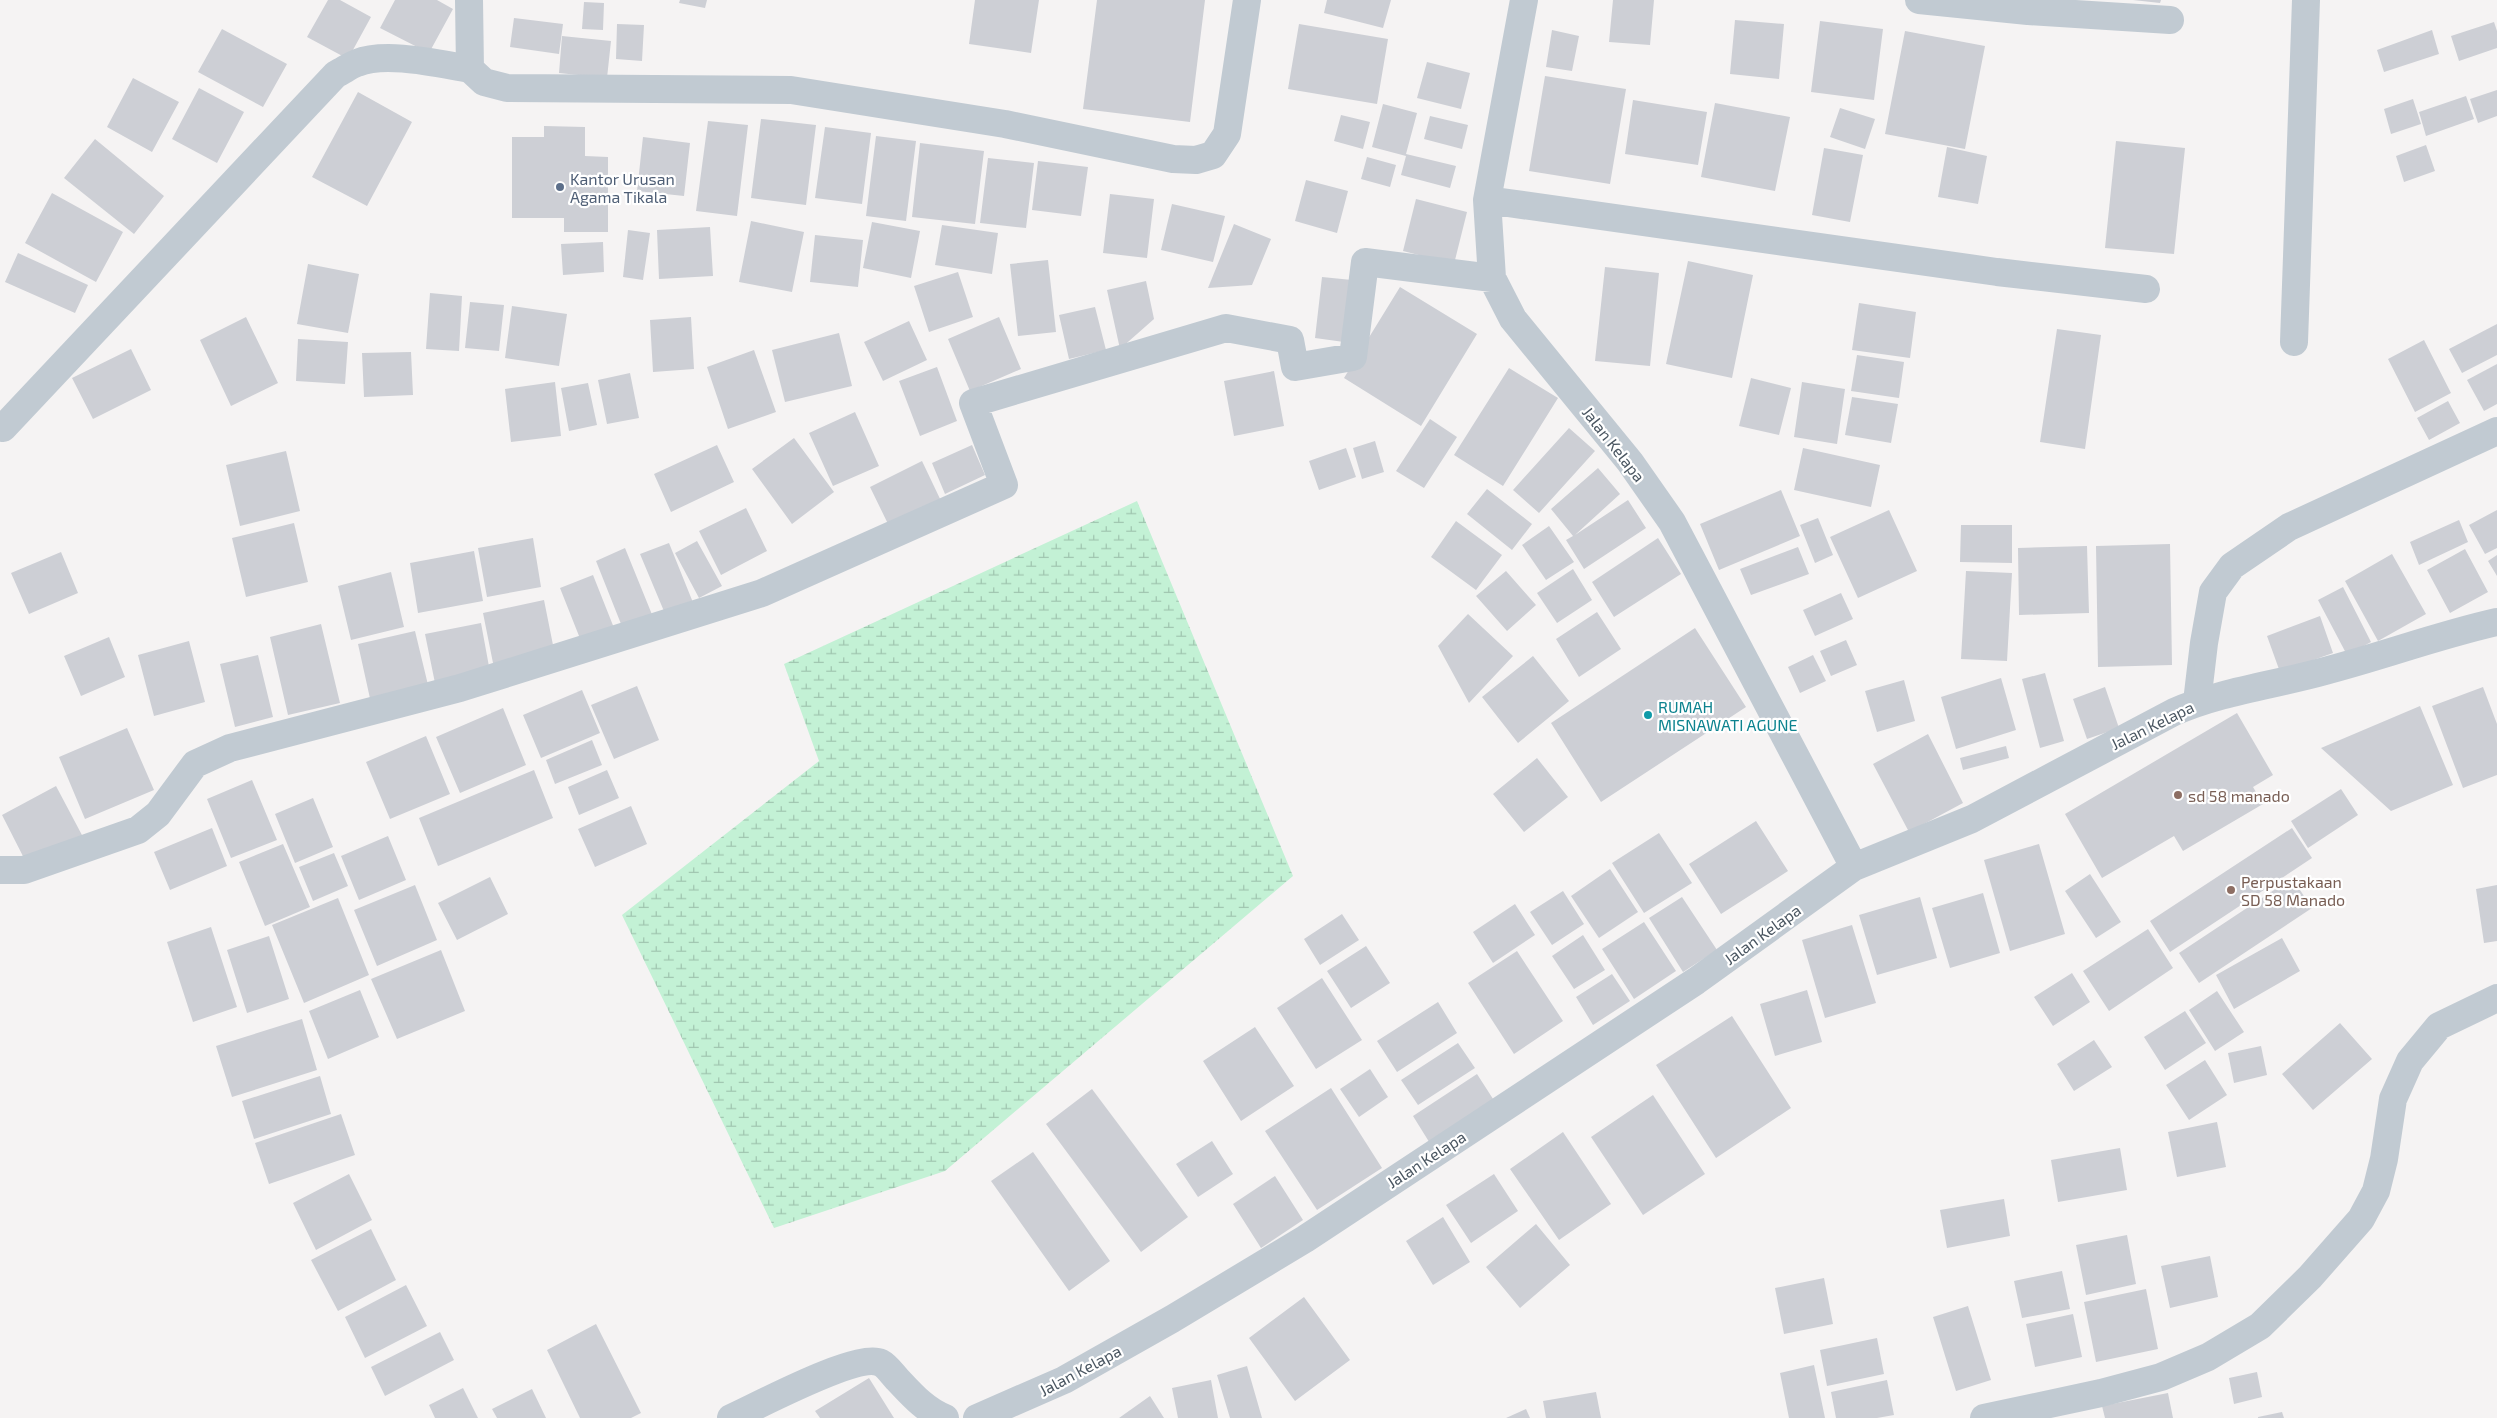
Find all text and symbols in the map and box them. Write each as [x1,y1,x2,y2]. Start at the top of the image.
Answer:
place label: Kantor Urusan Agama Tikala [570,169,675,206]
marker: Kantor Urusan Agama Tikala [554,181,566,193]
street label: Jalan Kelapa [1579,403,1649,485]
place label: RUMAH MISNAWATI AGUNE [1658,697,1797,734]
street label: Jalan Kelapa [2107,697,2197,753]
marker: RUMAH MISNAWATI AGUNE [1642,709,1654,721]
place label: sd 58 manado [2188,786,2290,805]
marker: sd 58 manado [2172,789,2184,801]
place label: Perpustakaan SD 58 Manado [2241,872,2345,909]
marker: Perpustakaan SD 58 Manado [2225,884,2237,896]
street label: Jalan Kelapa [1720,900,1804,968]
street label: Jalan Kelapa [1383,1127,1469,1191]
street label: Jalan Kelapa [1036,1340,1124,1400]

